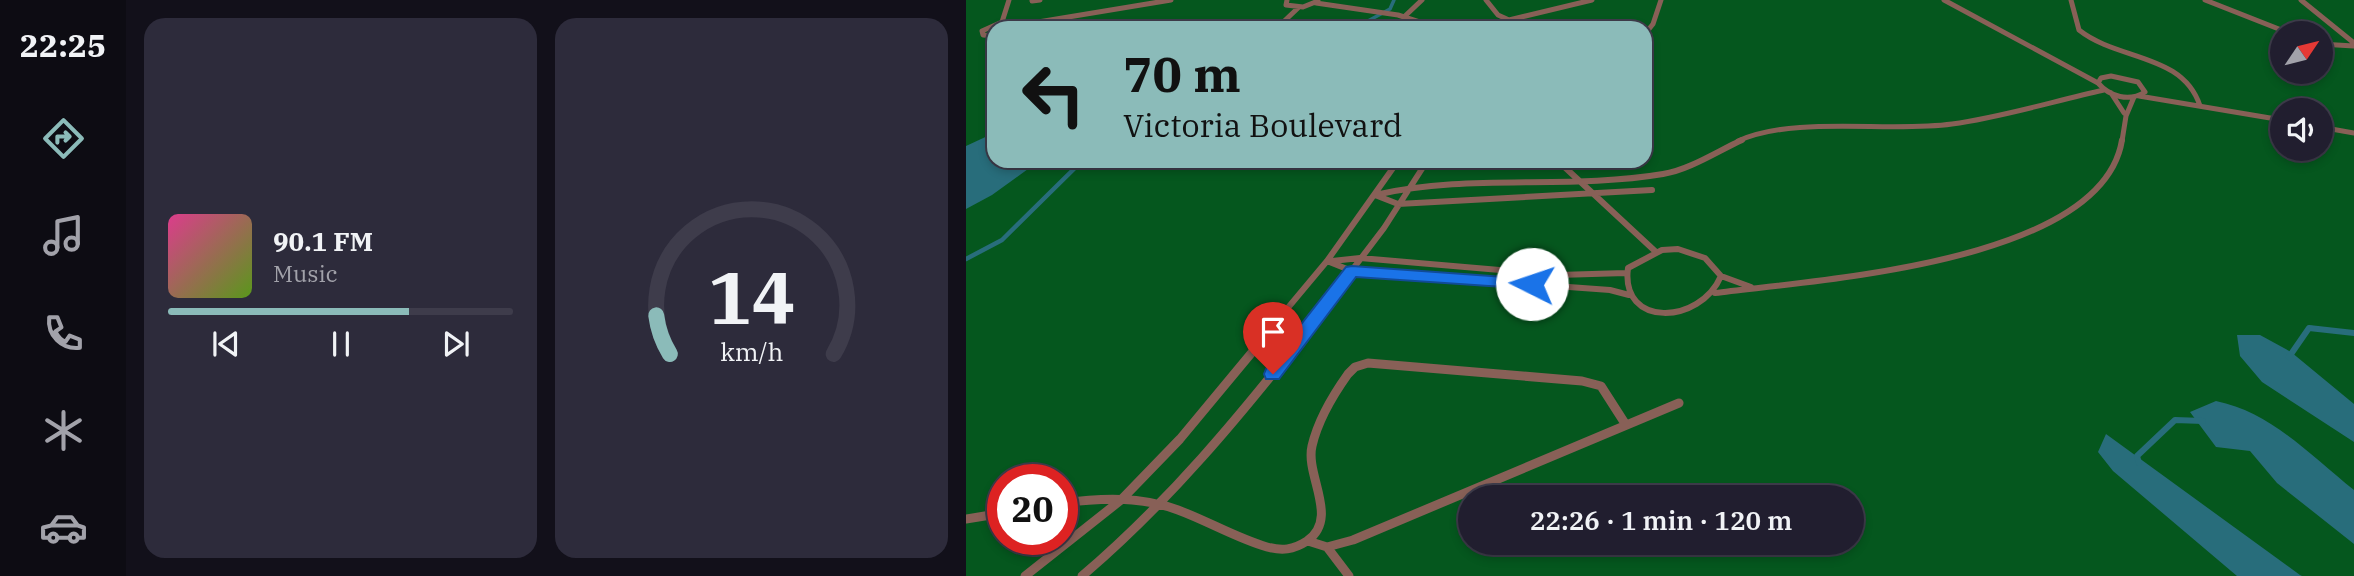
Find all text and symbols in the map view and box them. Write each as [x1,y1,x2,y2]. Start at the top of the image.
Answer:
north arrow [2270,21,2333,84]
map controls [2270,21,2333,161]
text: 22:25 [20,24,106,66]
text: 70 m [1123,42,1241,105]
icon: left [1008,49,1099,140]
button: sound [2270,98,2333,161]
text: Victoria Boulevard [1123,104,1403,146]
icon: directions [39,114,88,163]
icon: music [39,211,88,260]
text: 90.1 FM [273,224,373,258]
position arrow [1495,247,1569,321]
text: 14 [708,249,795,344]
text: Music [273,258,338,288]
pin [1243,302,1303,374]
icon: phone [39,309,88,358]
icon: arrive [1254,313,1292,351]
icon: previous [207,325,245,363]
icon: pause [322,325,360,363]
icon: next [437,325,475,363]
text: km/h [720,335,783,368]
icon: climate [39,406,88,455]
speed limit sign: 20 [987,464,1078,555]
icon: car [39,503,88,552]
text: 22:26 · 1 min · 120 m [1530,503,1792,537]

